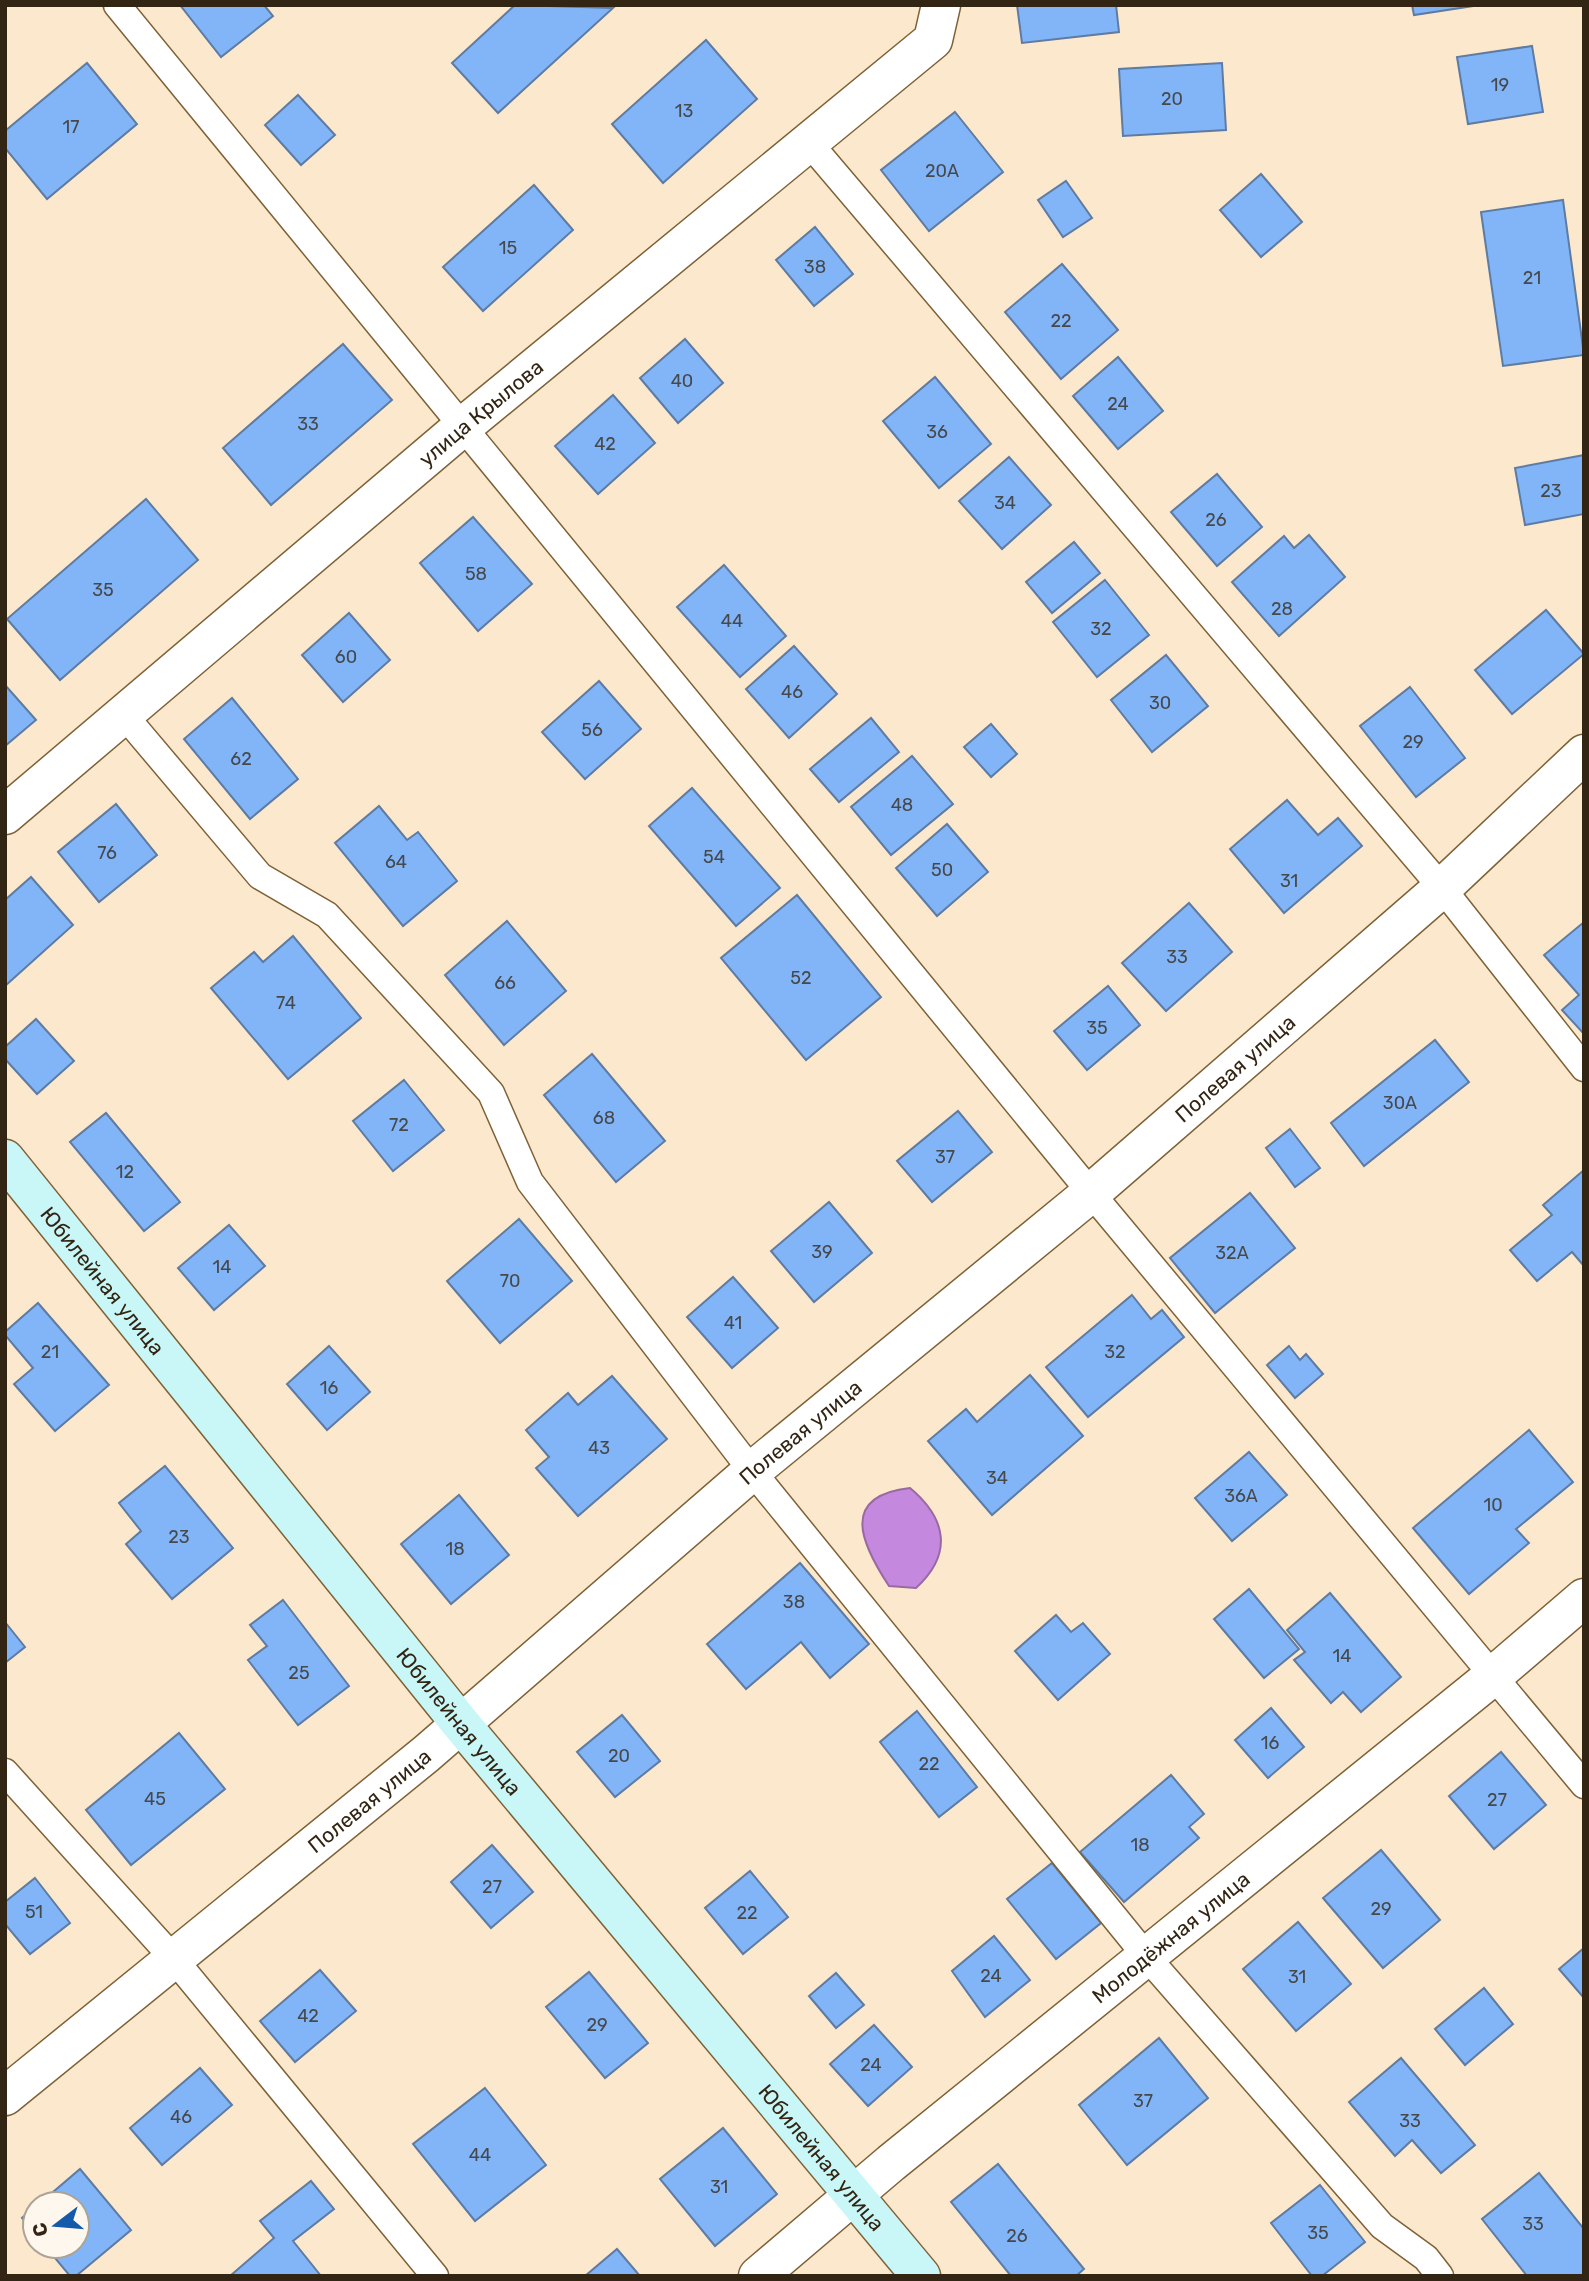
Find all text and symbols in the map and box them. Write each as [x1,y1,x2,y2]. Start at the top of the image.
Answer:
house number: 19 [1491,74,1509,96]
house number: 20 [1161,88,1183,110]
house number: 13 [675,100,693,122]
house number: 17 [63,116,79,138]
house number: 20А [925,160,959,182]
house number: 15 [499,237,517,259]
house number: 38 [804,256,826,278]
house number: 21 [1523,267,1541,289]
house number: 22 [1050,310,1072,332]
street label: улица Крылова [413,354,548,471]
house number: 40 [671,370,693,392]
house number: 24 [1107,393,1129,415]
house number: 33 [297,413,319,435]
house number: 36 [926,421,948,443]
house number: 42 [594,433,616,455]
house number: 23 [1540,480,1562,502]
house number: 34 [994,492,1016,514]
house number: 26 [1205,509,1227,531]
house number: 58 [465,563,487,585]
house number: 35 [92,579,114,601]
house number: 28 [1271,598,1293,620]
house number: 44 [721,610,743,632]
house number: 32 [1090,618,1112,640]
house number: 60 [335,646,357,668]
house number: 46 [781,681,803,703]
house number: 30 [1149,692,1171,714]
house number: 56 [581,719,603,741]
house number: 29 [1402,731,1424,753]
house number: 62 [230,748,252,770]
house number: 48 [891,794,913,816]
house number: 76 [97,842,117,864]
house number: 54 [703,846,725,868]
house number: 64 [385,851,407,873]
house number: 50 [931,859,953,881]
house number: 31 [1280,870,1298,892]
house number: 33 [1166,946,1188,968]
house number: 52 [790,967,812,989]
house number: 66 [494,972,516,994]
house number: 74 [276,992,296,1014]
street label: Полевая улица [1170,1009,1300,1127]
house number: 35 [1086,1017,1108,1039]
house number: 30А [1383,1092,1417,1114]
house number: 68 [593,1107,615,1129]
house number: 72 [389,1114,409,1136]
house number: 37 [935,1146,955,1168]
house number: 12 [116,1161,134,1183]
street label: Юбилейная улица [36,1201,170,1360]
house number: 39 [811,1241,833,1263]
house number: 32А [1215,1242,1249,1264]
house number: 14 [213,1256,231,1278]
house number: 70 [500,1270,520,1292]
house number: 41 [724,1312,742,1334]
house number: 21 [41,1341,59,1363]
house number: 32 [1104,1341,1126,1363]
street label: Полевая улица [733,1374,866,1489]
house number: 16 [320,1377,338,1399]
house number: 43 [588,1437,610,1459]
house number: 34 [986,1467,1008,1489]
house number: 36А [1224,1485,1258,1507]
house number: 10 [1483,1494,1503,1516]
house number: 23 [168,1526,190,1548]
house number: 18 [445,1538,465,1560]
house number: 38 [783,1591,805,1613]
street label: Юбилейная улица [392,1642,527,1800]
house number: 14 [1333,1645,1351,1667]
house number: 25 [288,1662,310,1684]
house number: 16 [1261,1732,1279,1754]
street label: Полевая улица [302,1743,436,1858]
house number: 20 [608,1745,630,1767]
house number: 22 [918,1753,940,1775]
house number: 45 [144,1788,166,1810]
house number: 27 [1487,1789,1507,1811]
house number: 18 [1130,1834,1150,1856]
street label: Молодёжная улица [1087,1866,1254,2008]
house number: 27 [482,1876,502,1898]
house number: 29 [1370,1898,1392,1920]
house number: 51 [25,1901,43,1923]
house number: 22 [736,1902,758,1924]
house number: 24 [980,1965,1002,1987]
house number: 31 [1288,1966,1306,1988]
house number: 42 [297,2005,319,2027]
house number: 29 [586,2014,608,2036]
house number: 24 [860,2054,882,2076]
street label: Юбилейная улица [754,2079,890,2236]
house number: 37 [1133,2090,1153,2112]
house number: 46 [170,2106,192,2128]
house number: 33 [1399,2110,1421,2132]
house number: 44 [469,2144,491,2166]
house number: 31 [710,2176,728,2198]
north arrow [21,2190,91,2260]
house number: 33 [1522,2213,1544,2235]
text: С [27,2220,53,2239]
house number: 35 [1307,2222,1329,2244]
house number: 26 [1006,2225,1028,2247]

